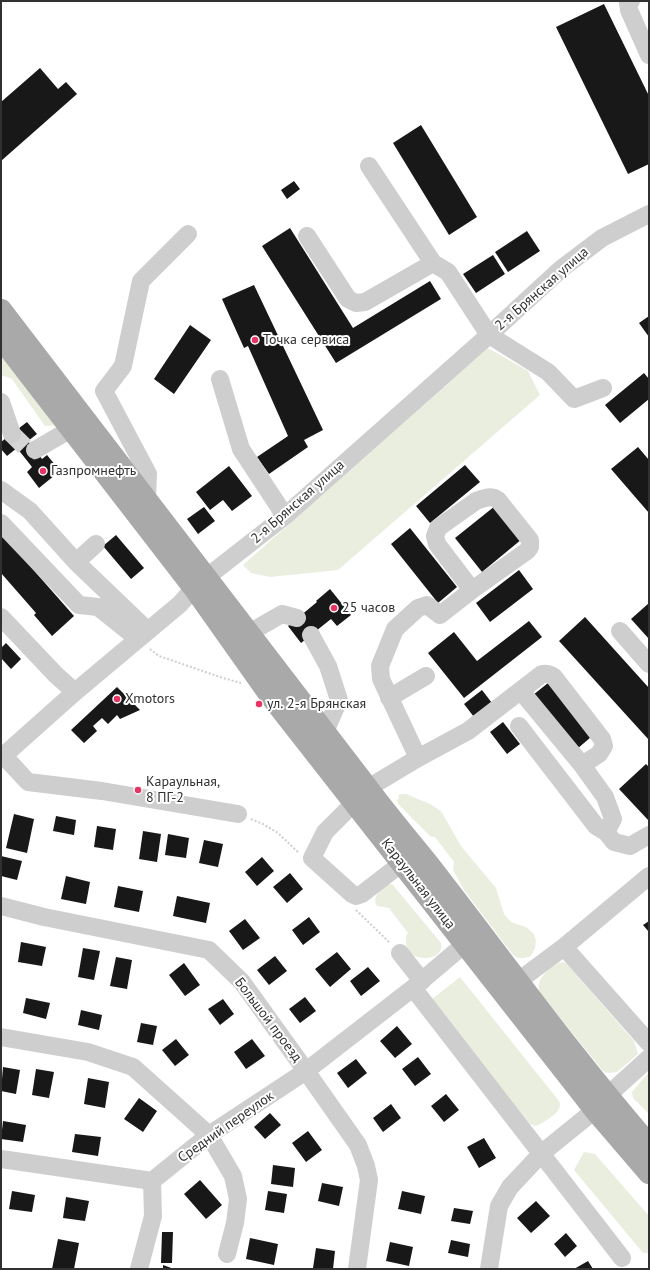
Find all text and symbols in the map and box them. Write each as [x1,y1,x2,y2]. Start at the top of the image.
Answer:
street label: 2-я Брянская улица [492,244,592,334]
place label: Точка сервиса [263,332,349,348]
marker: Точка сервиса [250,335,260,345]
street label: 2-я Брянская улица [248,457,348,547]
place label: Газпромнефть [51,463,136,479]
marker: Газпромнефть [38,466,48,476]
place label: 25 часов [342,600,395,616]
marker: 25 часов [329,603,339,613]
place label: Xmotors [125,691,175,707]
marker: Xmotors [112,694,122,704]
place label: ул. 2-я Брянская [267,696,366,712]
marker: ул. 2-я Брянская [254,699,264,709]
place label: Караульная, 8 ПГ-2 [146,774,220,806]
marker: Караульная, 8 ПГ-2 [133,785,143,795]
street label: Караульная улица [377,835,459,933]
street label: Большой проезд [231,975,305,1065]
street label: Средний переулок [175,1088,277,1166]

